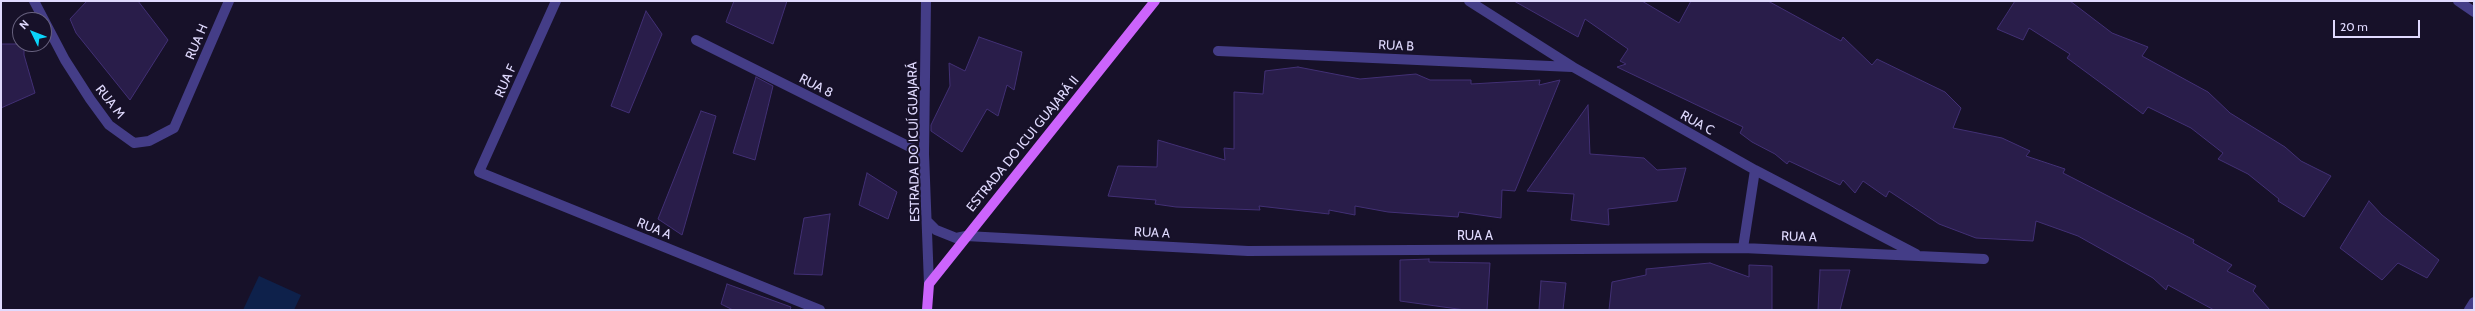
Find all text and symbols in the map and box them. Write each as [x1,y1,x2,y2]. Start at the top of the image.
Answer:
north arrow [12,12,52,52]
scale bar [2335,12,2422,38]
text: N [16,17,32,32]
text: 20 m [2340,19,2368,34]
street label: RUA H [183,22,211,62]
street label: RUA B [1378,37,1414,55]
street label: RUA F [492,62,520,100]
street label: ESTRADA DO ICUÍ GUAJARÁ [905,62,923,222]
street label: RUA 8 [796,71,836,101]
street label: ESTRADA DO ICUI GUAJARÁ II [963,73,1083,215]
street label: RUA M [92,82,128,122]
street label: RUA C [1677,107,1717,139]
street label: RUA A [634,215,674,243]
street label: RUA A [1134,224,1170,242]
street label: RUA A [1457,228,1493,244]
street label: RUA A [1781,229,1817,245]

